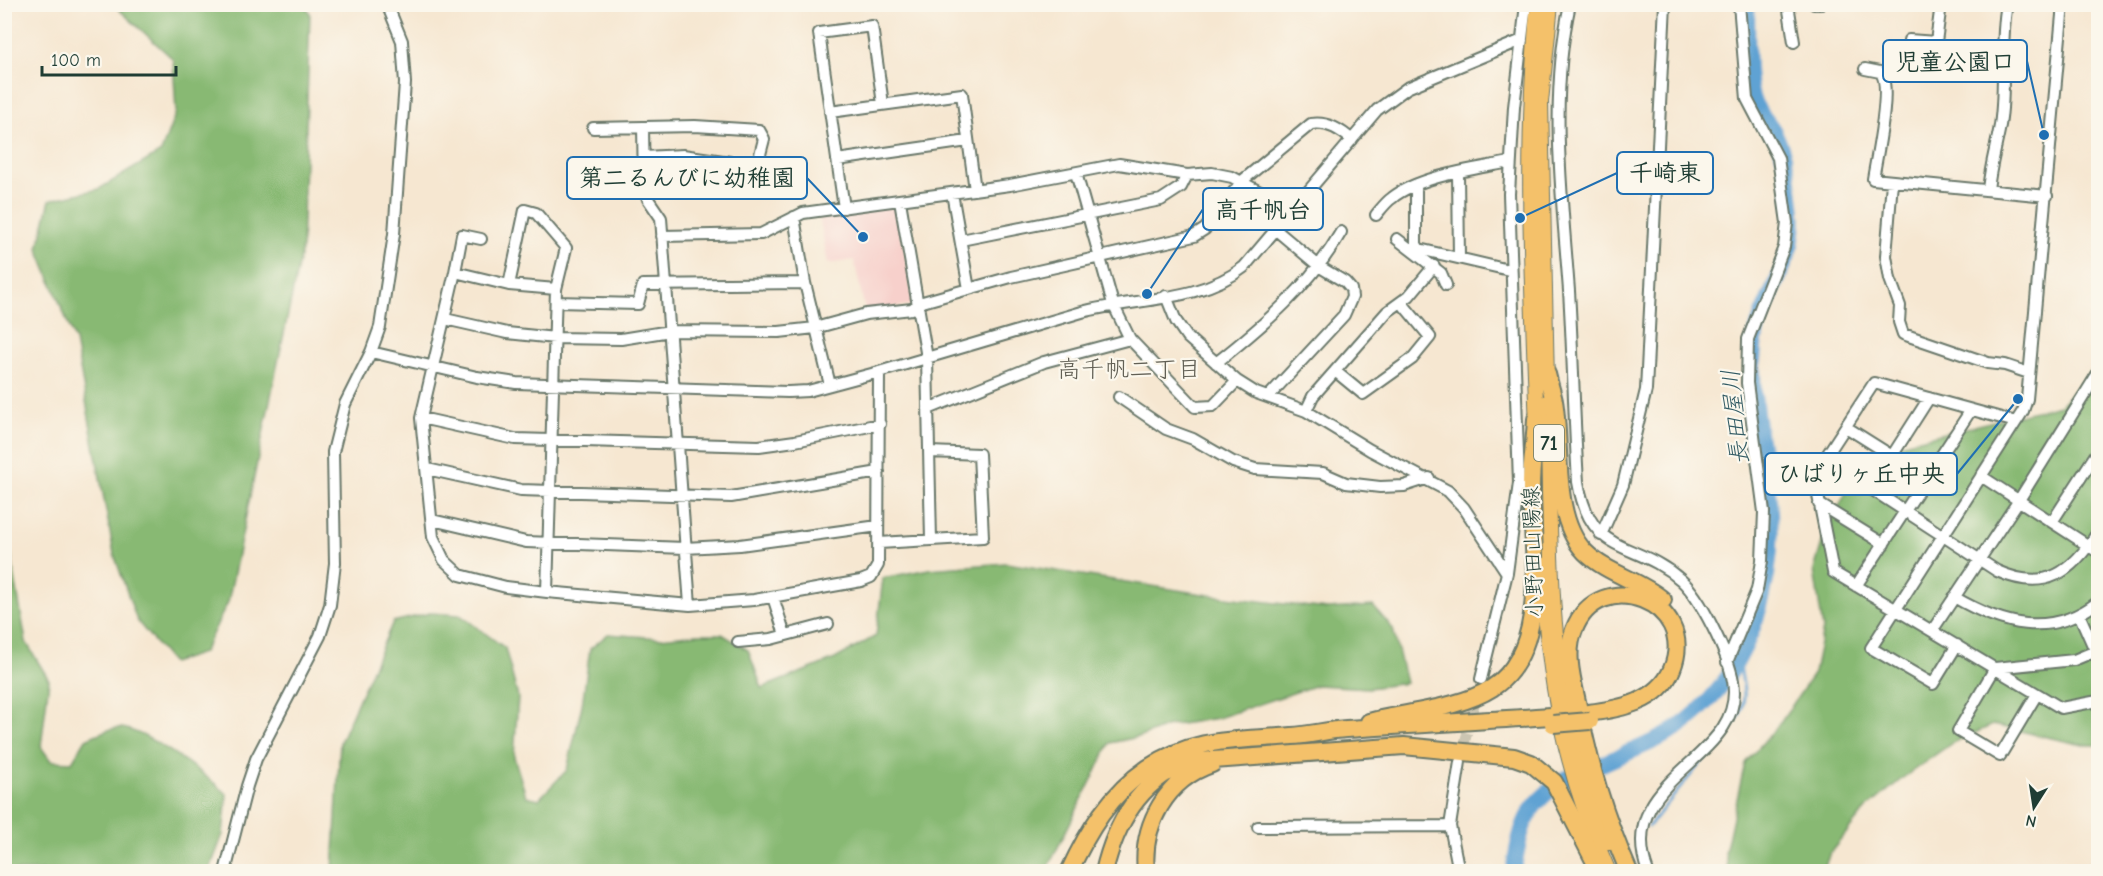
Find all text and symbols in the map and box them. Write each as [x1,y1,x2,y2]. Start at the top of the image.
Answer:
scale bar [42,39,176,77]
callout: 児童公園口 [1883,40,2027,82]
text: 児童公園口 [1895,48,2015,76]
text: 100 m [51,50,101,71]
callout: 千崎東 [1617,152,1713,194]
callout: 第二るんびに幼稚園 [567,157,807,199]
text: 千崎東 [1629,159,1701,187]
text: 第二るんびに幼稚園 [579,164,795,192]
callout: 高千帆台 [1203,188,1323,230]
text: 高千帆台 [1215,196,1311,224]
district label: 高千帆二丁目 [1057,355,1201,383]
water label: 長田屋川 [1716,368,1754,466]
road number: 71 [1534,425,1564,461]
callout: ひばりヶ丘中央 [1765,453,1957,495]
text: ひばりヶ丘中央 [1777,460,1945,488]
street label: 小野田山陽線 [1518,486,1548,618]
north arrow [2004,777,2064,837]
text: N [2024,811,2038,831]

